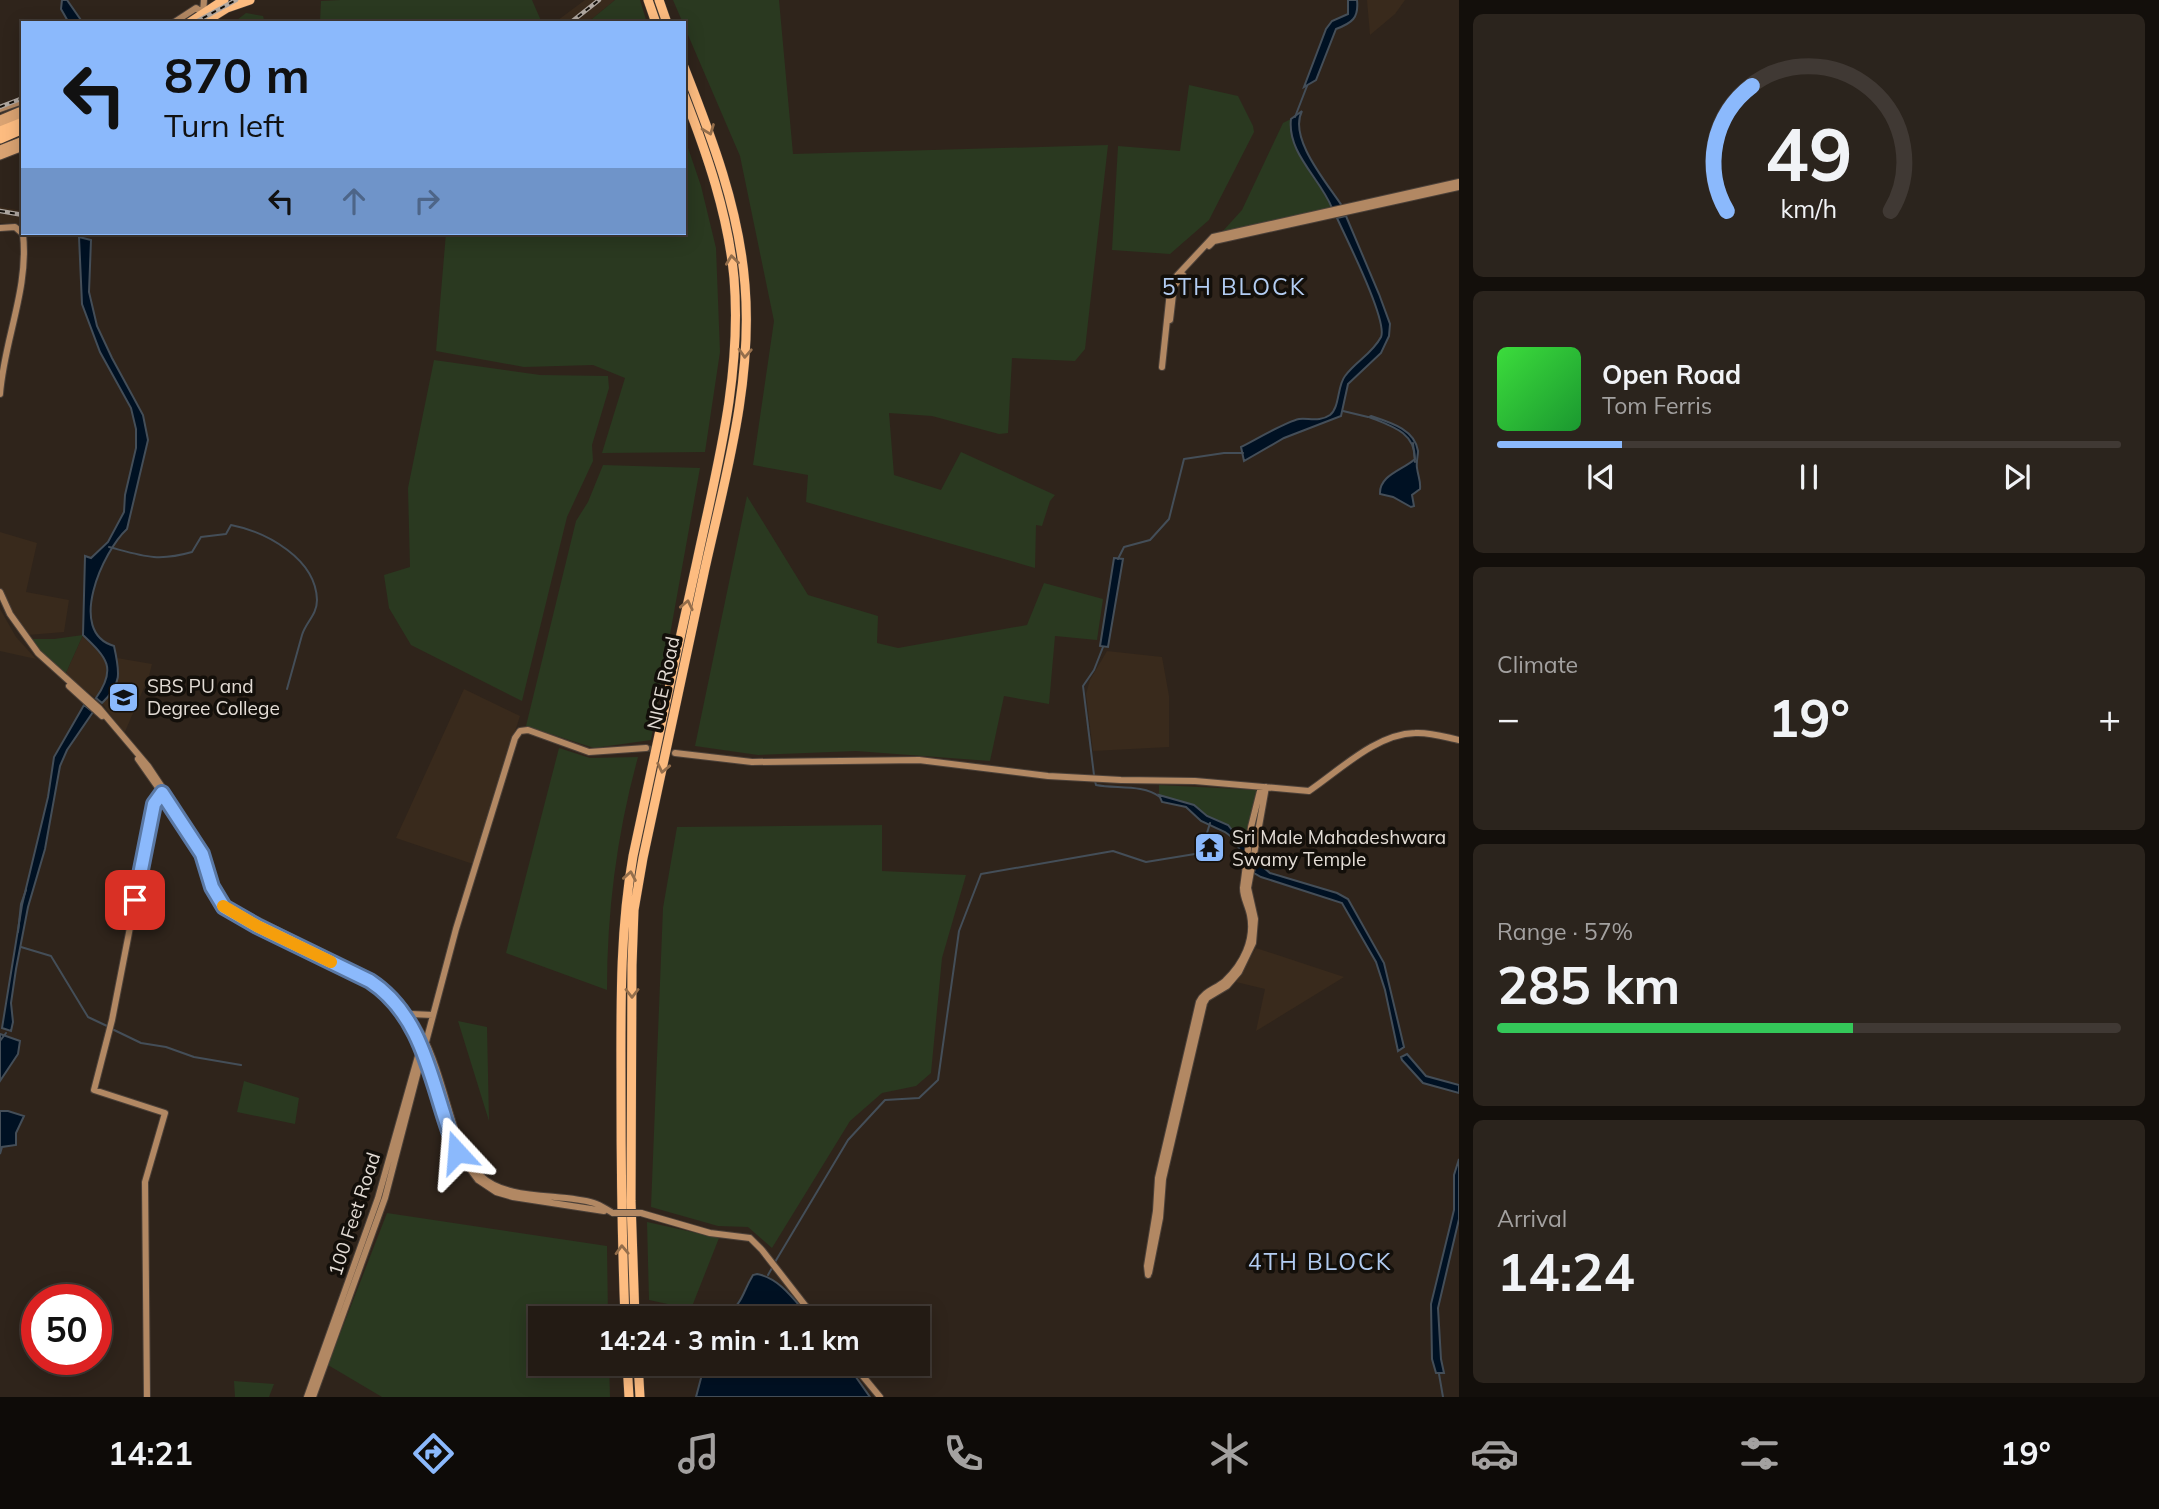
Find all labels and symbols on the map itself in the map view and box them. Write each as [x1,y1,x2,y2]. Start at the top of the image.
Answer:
one-way arrow [701,124,715,136]
one-way arrow [724,254,739,266]
district label: 5TH BLOCK [1162,272,1306,301]
one-way arrow [738,348,753,359]
one-way arrow [679,599,694,611]
street label: NICE Road [641,634,685,732]
place label: SBS PU and Degree College [147,674,280,720]
school or university icon: SBS PU and Degree College [107,680,141,714]
one-way arrow [657,762,671,774]
place label: Sri Male Mahadeshwara Swamy Temple [1232,825,1446,871]
temple icon: Sri Male Mahadeshwara Swamy Temple [1192,831,1226,865]
pin [105,870,165,930]
one-way arrow [622,870,637,882]
one-way arrow [624,988,640,998]
position arrow [420,1115,494,1189]
street label: 100 Feet Road [323,1149,385,1279]
one-way arrow [615,1244,630,1255]
district label: 4TH BLOCK [1248,1247,1392,1276]
speed limit sign: 50 [21,1284,112,1375]

